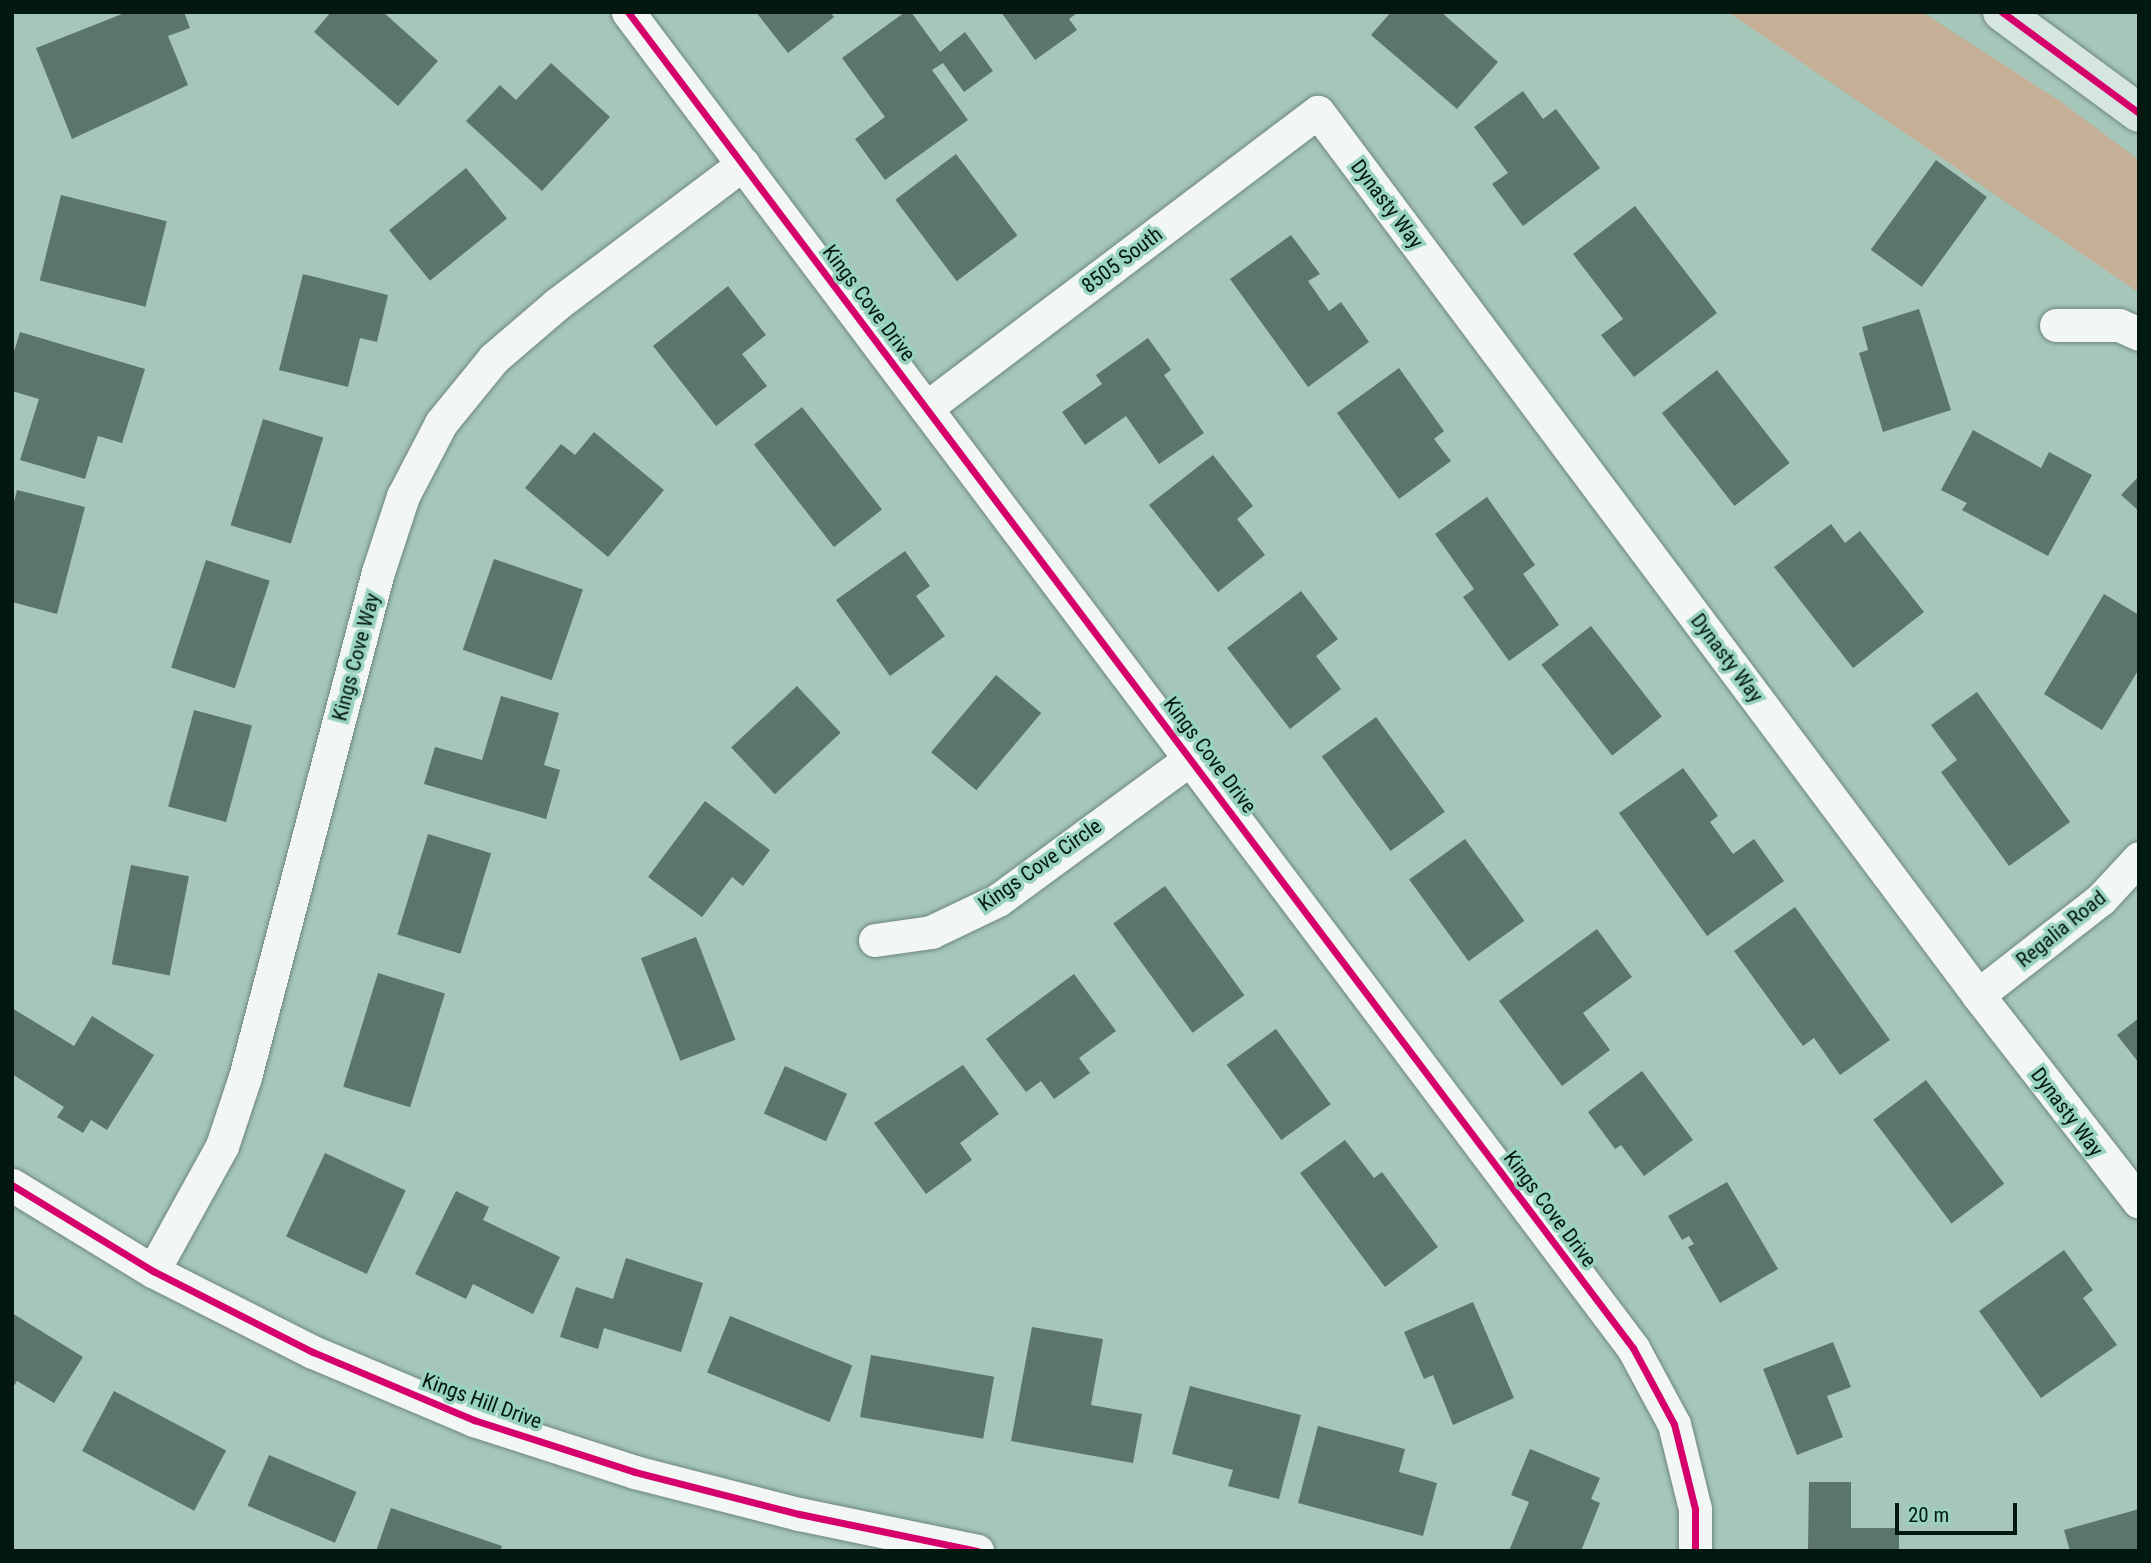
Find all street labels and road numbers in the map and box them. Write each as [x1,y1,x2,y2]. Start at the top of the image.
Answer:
street label: Dynasty Way [1345,155,1429,253]
street label: 8505 South [1077,222,1167,298]
street label: Kings Cove Drive [817,240,921,366]
street label: Kings Cove Way [327,590,385,724]
street label: Dynasty Way [1685,609,1769,707]
street label: Kings Cove Drive [1158,692,1262,818]
street label: Kings Cove Circle [974,813,1106,917]
street label: Regalia Road [2011,885,2111,973]
street label: Dynasty Way [2025,1063,2109,1161]
street label: Kings Cove Drive [1498,1146,1602,1272]
street label: Kings Hill Drive [419,1368,545,1434]

